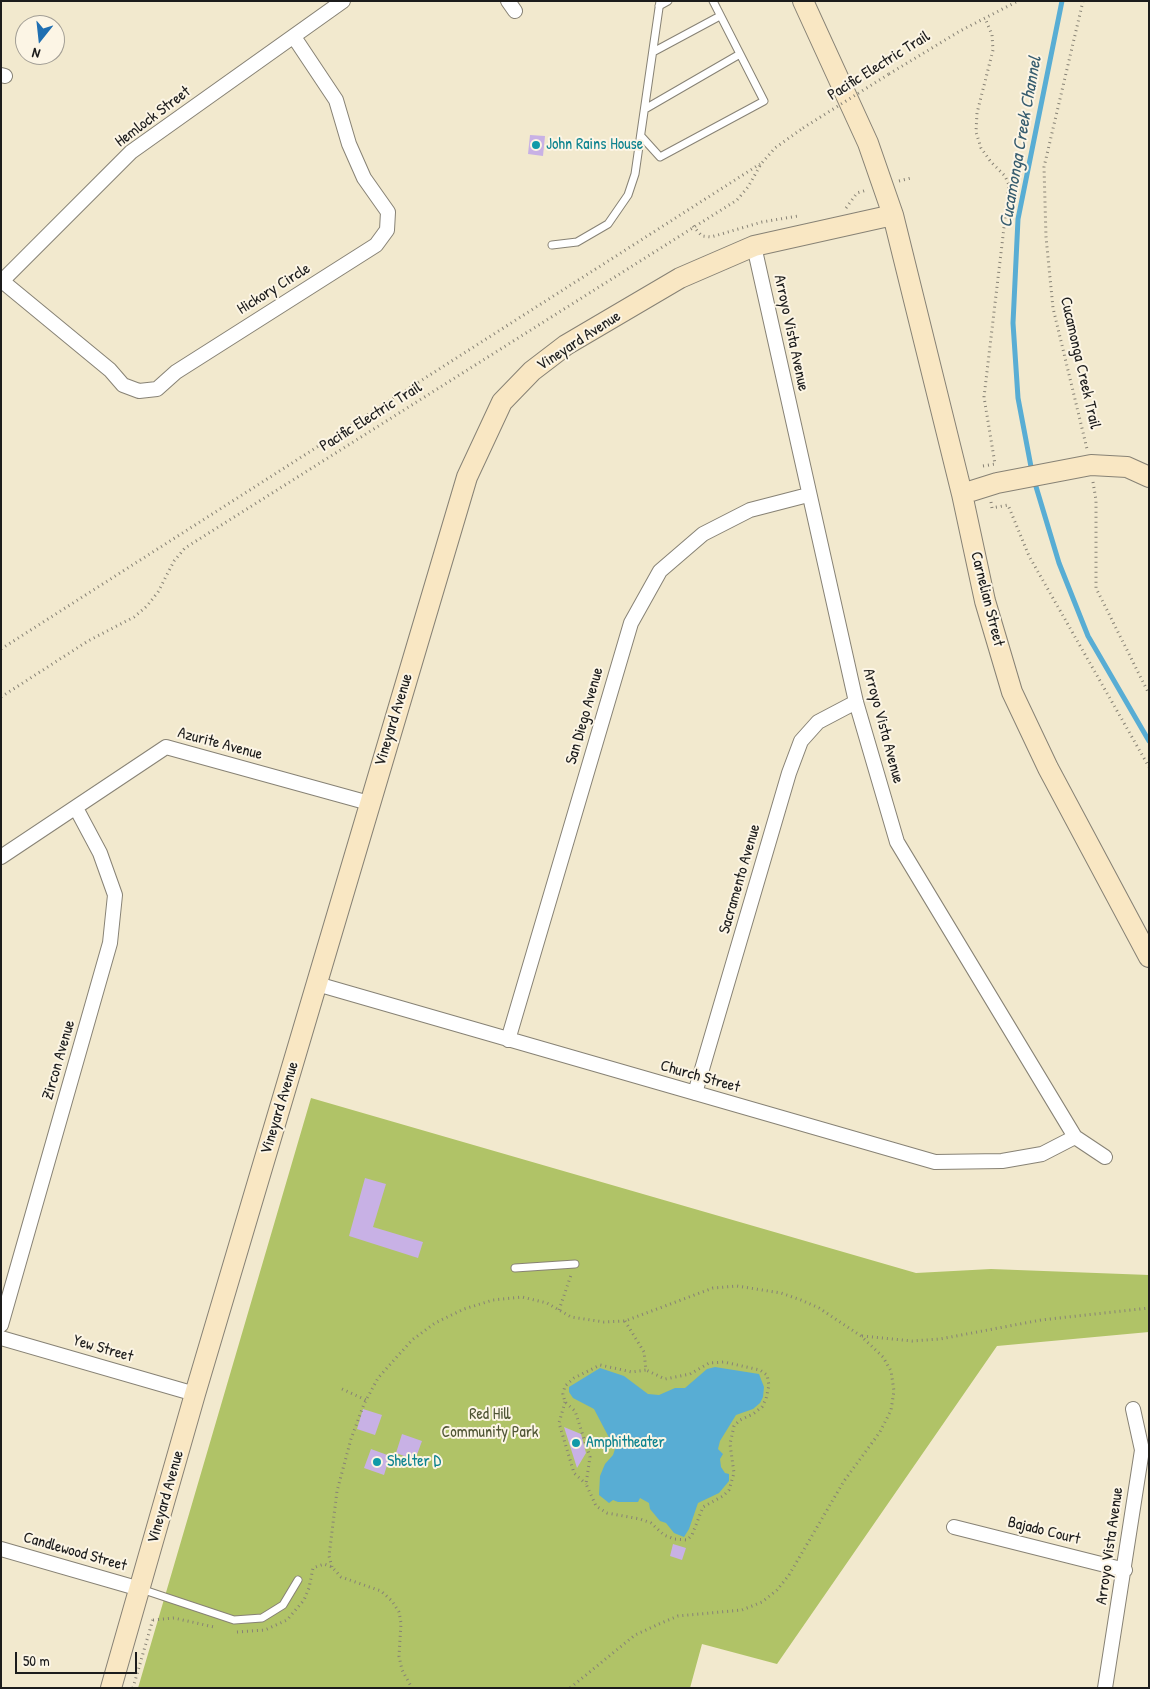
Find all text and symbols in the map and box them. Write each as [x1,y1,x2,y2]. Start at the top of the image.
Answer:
north arrow [15,15,65,65]
street label: Pacific Electric Trail [824,27,934,105]
text: N [30,44,42,64]
water label: Cucamonga Creek Channel [995,55,1047,229]
street label: Hemlock Street [112,82,194,152]
place label: John Rains House [546,135,643,155]
marker: John Rains House [530,139,542,151]
street label: Hickory Circle [234,259,314,319]
street label: Arroyo Vista Avenue [769,273,813,393]
street label: Cucamonga Creek Trail [1055,295,1105,431]
street label: Vineyard Avenue [534,307,624,375]
street label: Pacific Electric Trail [316,378,426,456]
street label: Carnelian Street [966,550,1008,648]
street label: San Diego Avenue [562,665,608,767]
street label: Arroyo Vista Avenue [858,666,908,786]
street label: Vineyard Avenue [371,671,417,769]
street label: Azurite Avenue [176,723,264,765]
street label: Sacramento Avenue [715,822,765,936]
street label: Zircon Avenue [38,1018,80,1102]
street label: Church Street [658,1056,742,1098]
street label: Vineyard Avenue [257,1059,303,1157]
street label: Yew Street [71,1331,135,1367]
park label: Red Hill Community Park [442,1405,538,1443]
place label: Amphitheater [586,1433,665,1453]
marker: Amphitheater [570,1437,582,1449]
street label: Vineyard Avenue [144,1448,188,1546]
place label: Shelter D [387,1452,441,1472]
marker: Shelter D [371,1456,383,1468]
street label: Arroyo Vista Avenue [1092,1486,1128,1606]
street label: Bajado Court [1006,1513,1082,1549]
street label: Candlewood Street [21,1528,129,1576]
scale bar [18,1642,140,1674]
text: 50 m [23,1650,50,1671]

